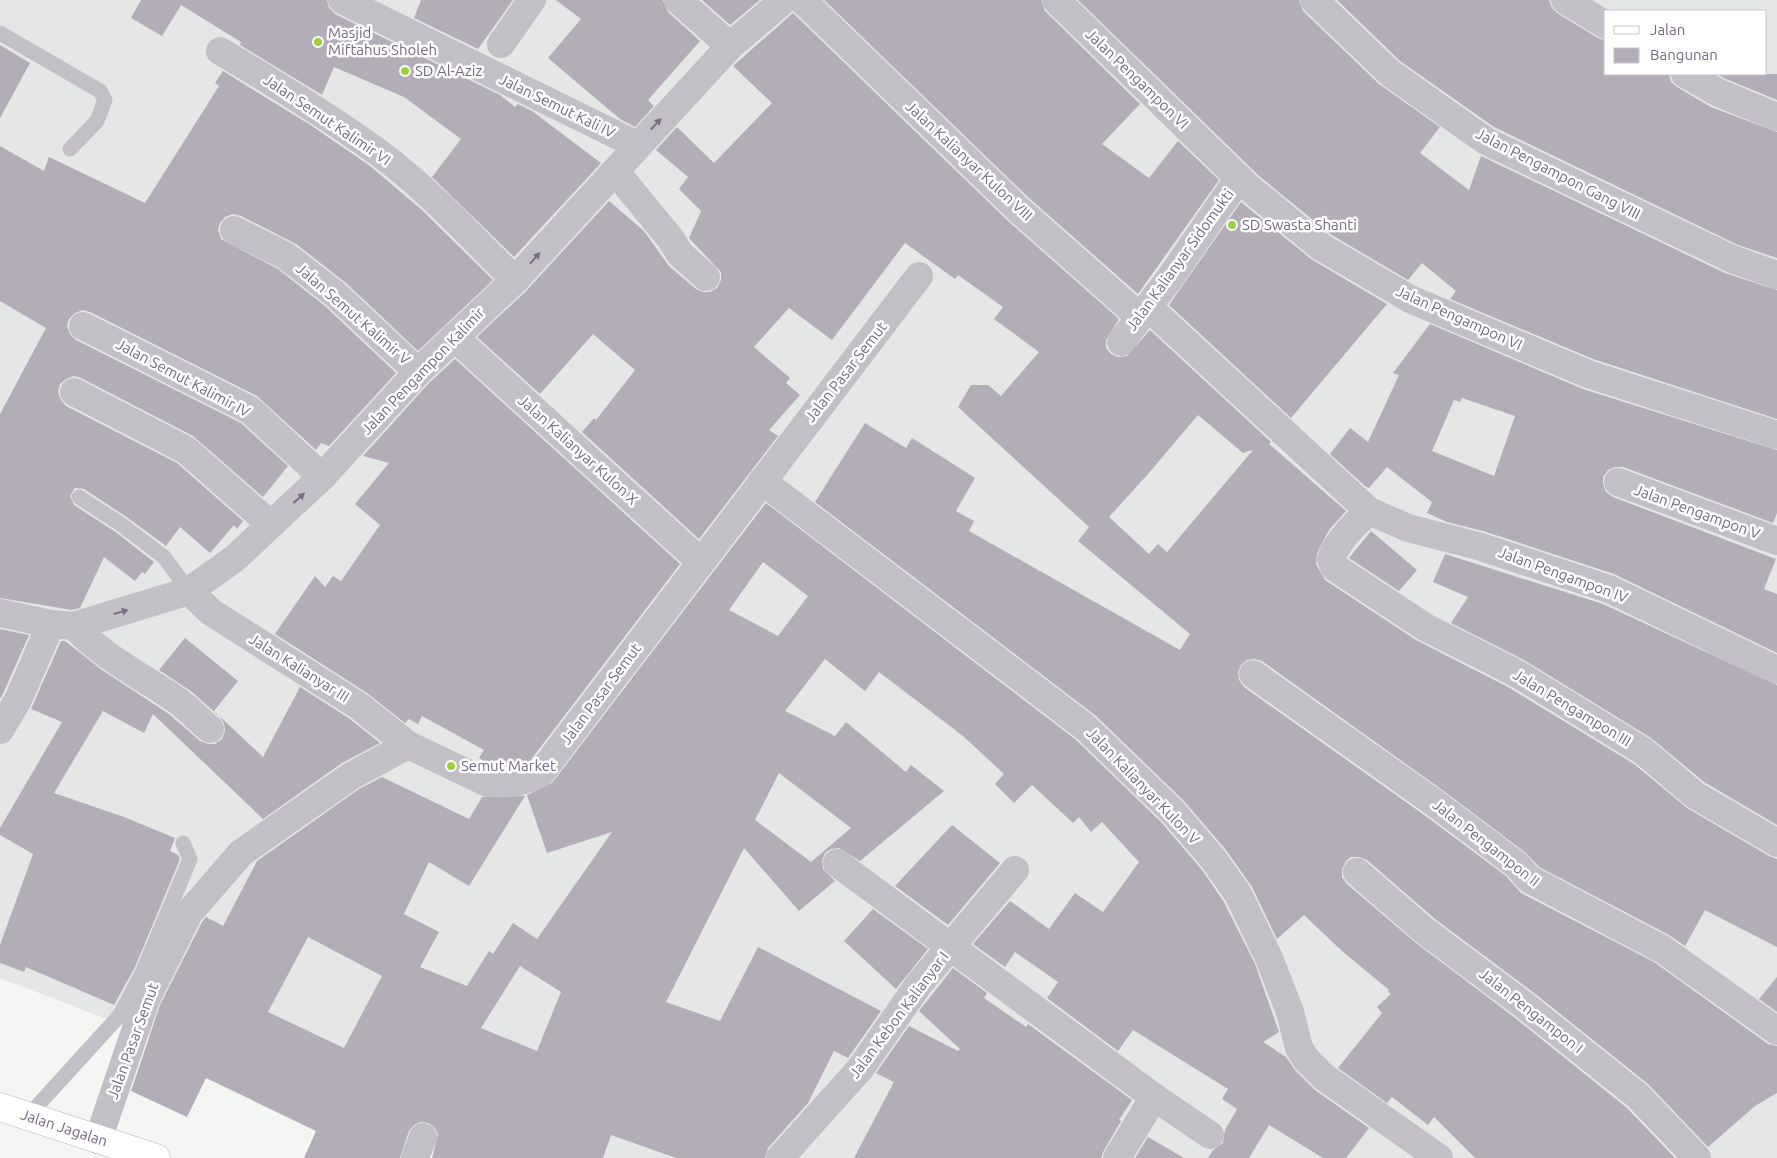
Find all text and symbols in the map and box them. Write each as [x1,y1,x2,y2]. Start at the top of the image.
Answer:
legend [1604,10,1767,75]
text: Jalan [1650,21,1685,38]
place label: Masjid Miftahus Sholeh [328,24,437,58]
street label: Jalan Pengampon VI [1082,25,1192,132]
marker: Masjid Miftahus Sholeh [312,36,324,48]
text: Bangunan [1650,46,1718,63]
place label: SD Al-Aziz [415,62,482,79]
marker: SD Al-Aziz [399,65,411,77]
street label: Jalan Semut Kali IV [496,70,618,141]
street label: Jalan Semut Kalimir VI [261,71,394,168]
street label: Jalan Kalianyar Kulon VIII [903,98,1036,224]
one-way arrow [650,119,662,131]
street label: Jalan Pengampon Gang VIII [1473,125,1643,223]
street label: Jalan Kalianyar Sidomukti [1122,186,1237,334]
place label: SD Swasta Shanti [1242,216,1357,233]
marker: SD Swasta Shanti [1226,219,1238,231]
one-way arrow [529,252,541,264]
street label: Jalan Semut Kalimir V [293,260,414,368]
street label: Jalan Pengampon VI [1393,282,1525,353]
street label: Jalan Pengampon Kalimir [358,303,488,438]
street label: Jalan Pasar Semut [801,318,890,425]
street label: Jalan Semut Kalimir IV [113,335,254,420]
street label: Jalan Kalianyar Kulon X [515,391,642,508]
street label: Jalan Pengampon V [1632,481,1763,542]
one-way arrow [292,492,304,504]
street label: Jalan Pengampon IV [1496,543,1631,606]
one-way arrow [114,607,129,615]
street label: Jalan Kalianyar III [246,630,352,705]
street label: Jalan Pasar Semut [557,640,644,748]
street label: Jalan Pengampon III [1510,666,1634,750]
street label: Jalan Kalianyar Kulon V [1083,724,1204,848]
place label: Semut Market [461,757,556,774]
marker: Semut Market [445,760,457,772]
street label: Jalan Pengampon II [1430,796,1543,890]
street label: Jalan Kebon Kalianyar I [845,948,952,1081]
street label: Jalan Pengampon I [1476,965,1587,1056]
street label: Jalan Pasar Semut [104,980,161,1101]
street label: Jalan Jagalan [19,1105,110,1150]

